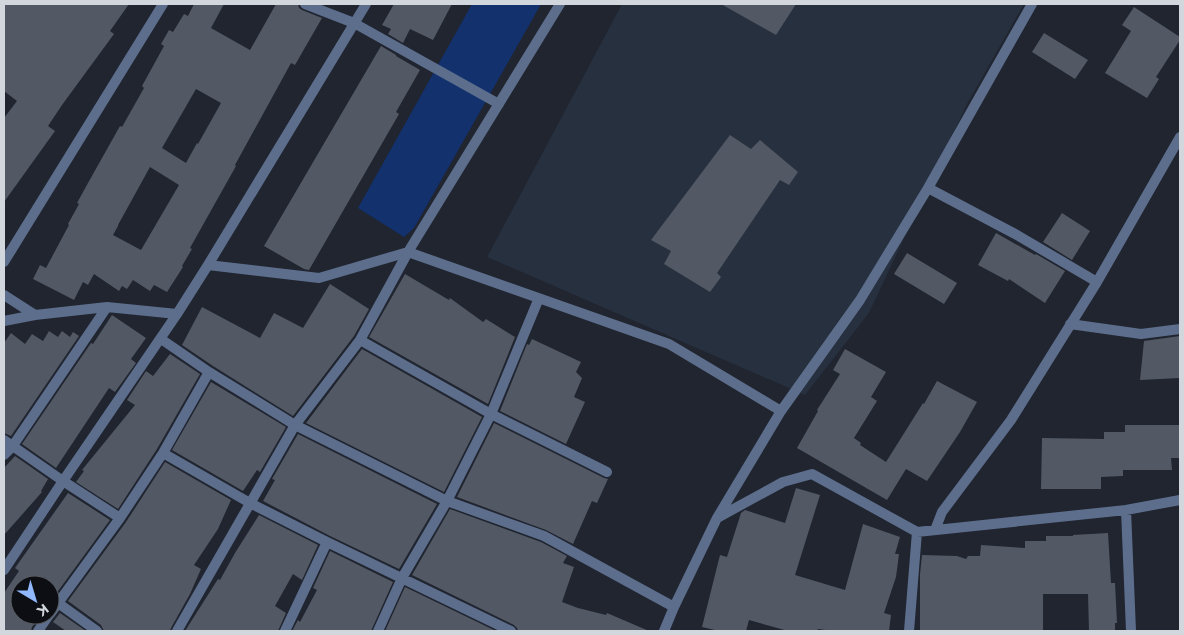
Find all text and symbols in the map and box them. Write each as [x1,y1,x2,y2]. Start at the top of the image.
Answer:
north arrow [10,575,60,625]
text: K [33,600,53,621]

